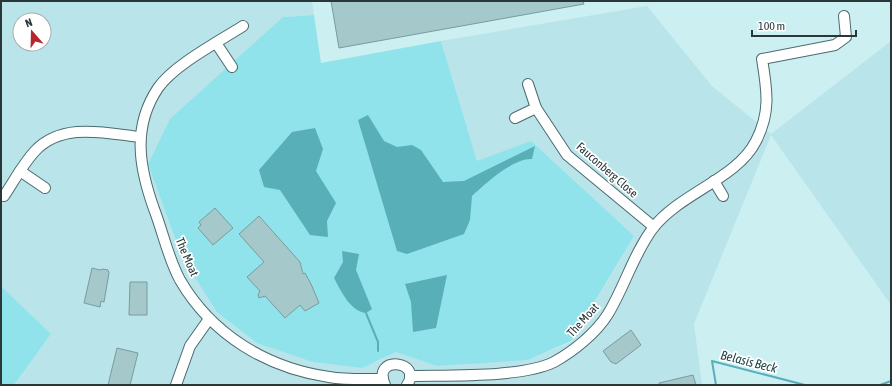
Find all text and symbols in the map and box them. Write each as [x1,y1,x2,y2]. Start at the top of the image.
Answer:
north arrow [12,12,52,52]
scale bar [752,12,856,38]
text: N [23,16,34,29]
text: 100 m [758,19,785,33]
street label: Fauconberg Close [573,140,641,200]
street label: The Moat [173,236,202,279]
street label: The Moat [564,300,602,340]
water label: Belasis Beck [719,347,779,376]

